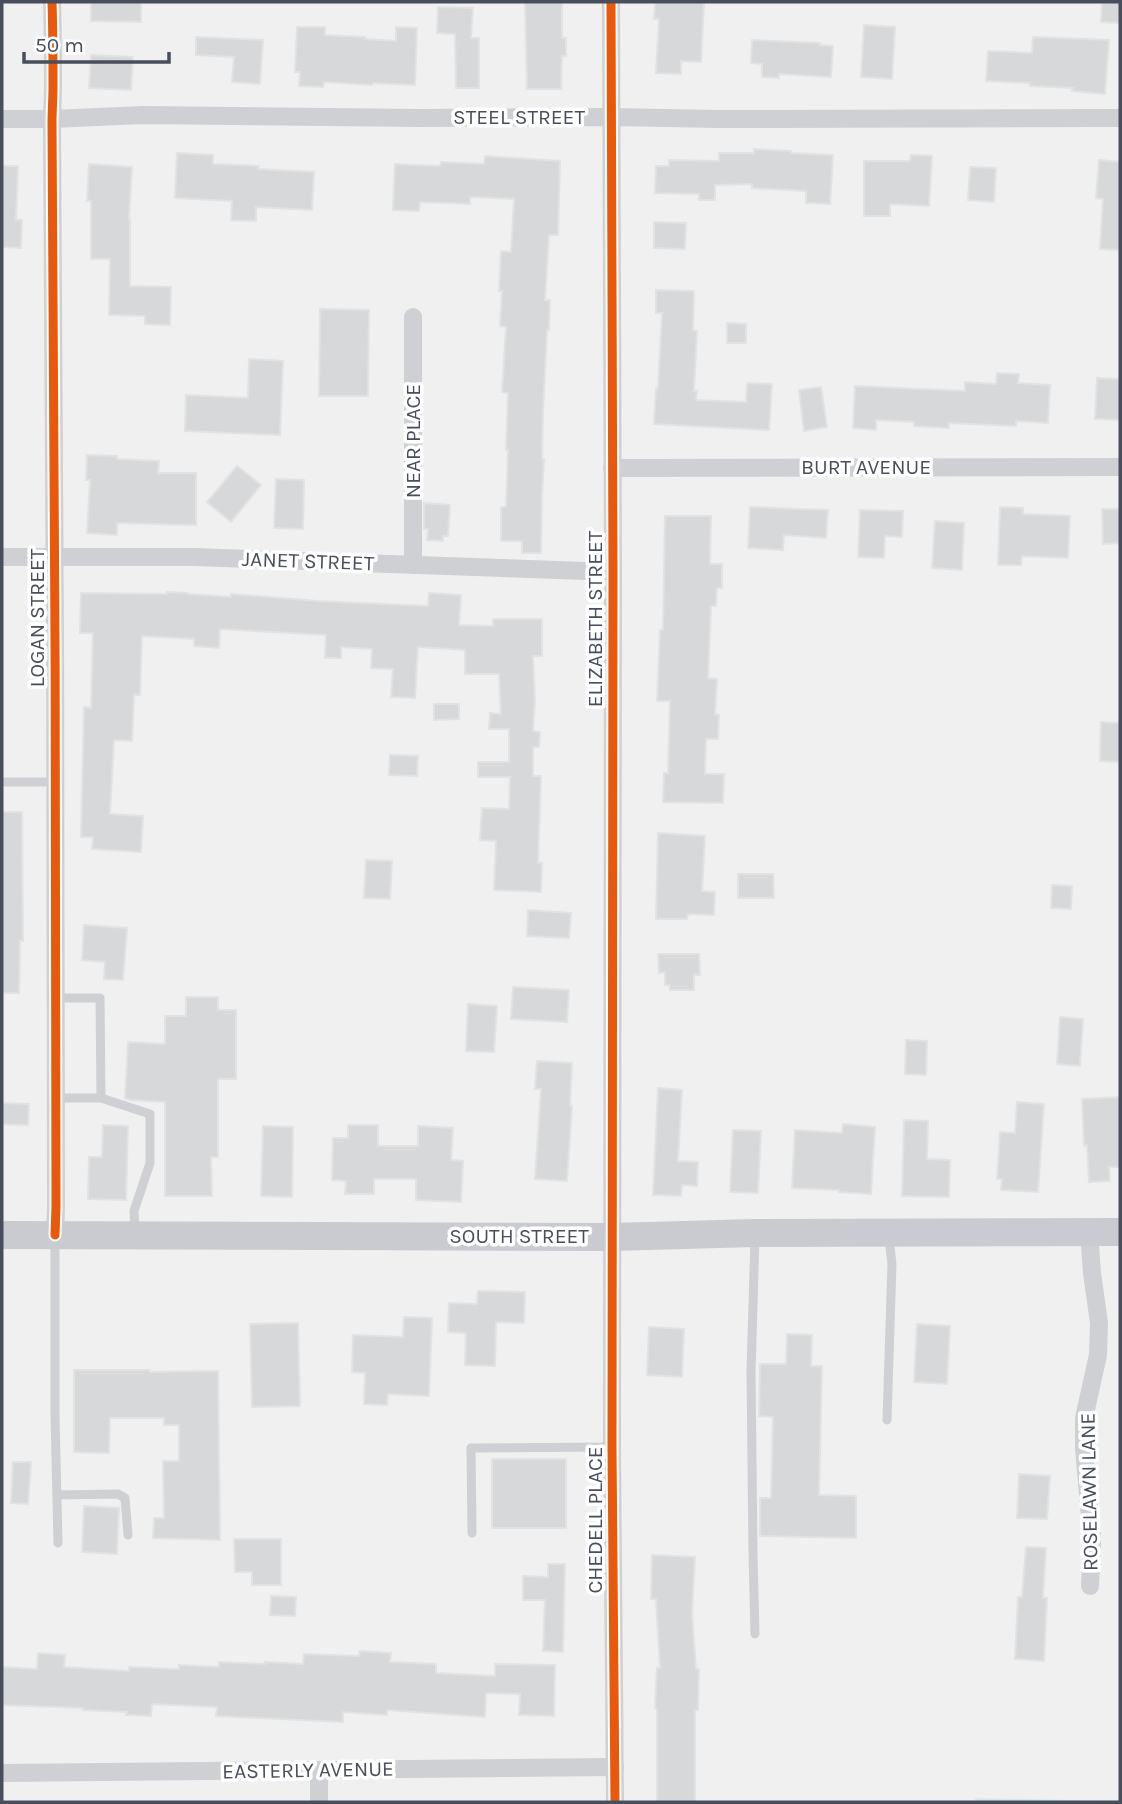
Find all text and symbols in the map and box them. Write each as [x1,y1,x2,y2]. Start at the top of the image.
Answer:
scale bar [24,21,170,65]
text: 50 m [35,33,84,57]
street label: STEEL STREET [453,105,585,129]
street label: NEAR PLACE [401,384,425,498]
street label: BURT AVENUE [801,455,931,479]
street label: ELIZABETH STREET [583,530,607,707]
street label: JANET STREET [241,547,375,575]
street label: LOGAN STREET [25,548,49,687]
street label: SOUTH STREET [449,1224,589,1248]
street label: ROSELAWN LANE [1076,1413,1102,1571]
street label: CHEDELL PLACE [583,1446,607,1594]
street label: EASTERLY AVENUE [222,1757,394,1783]

